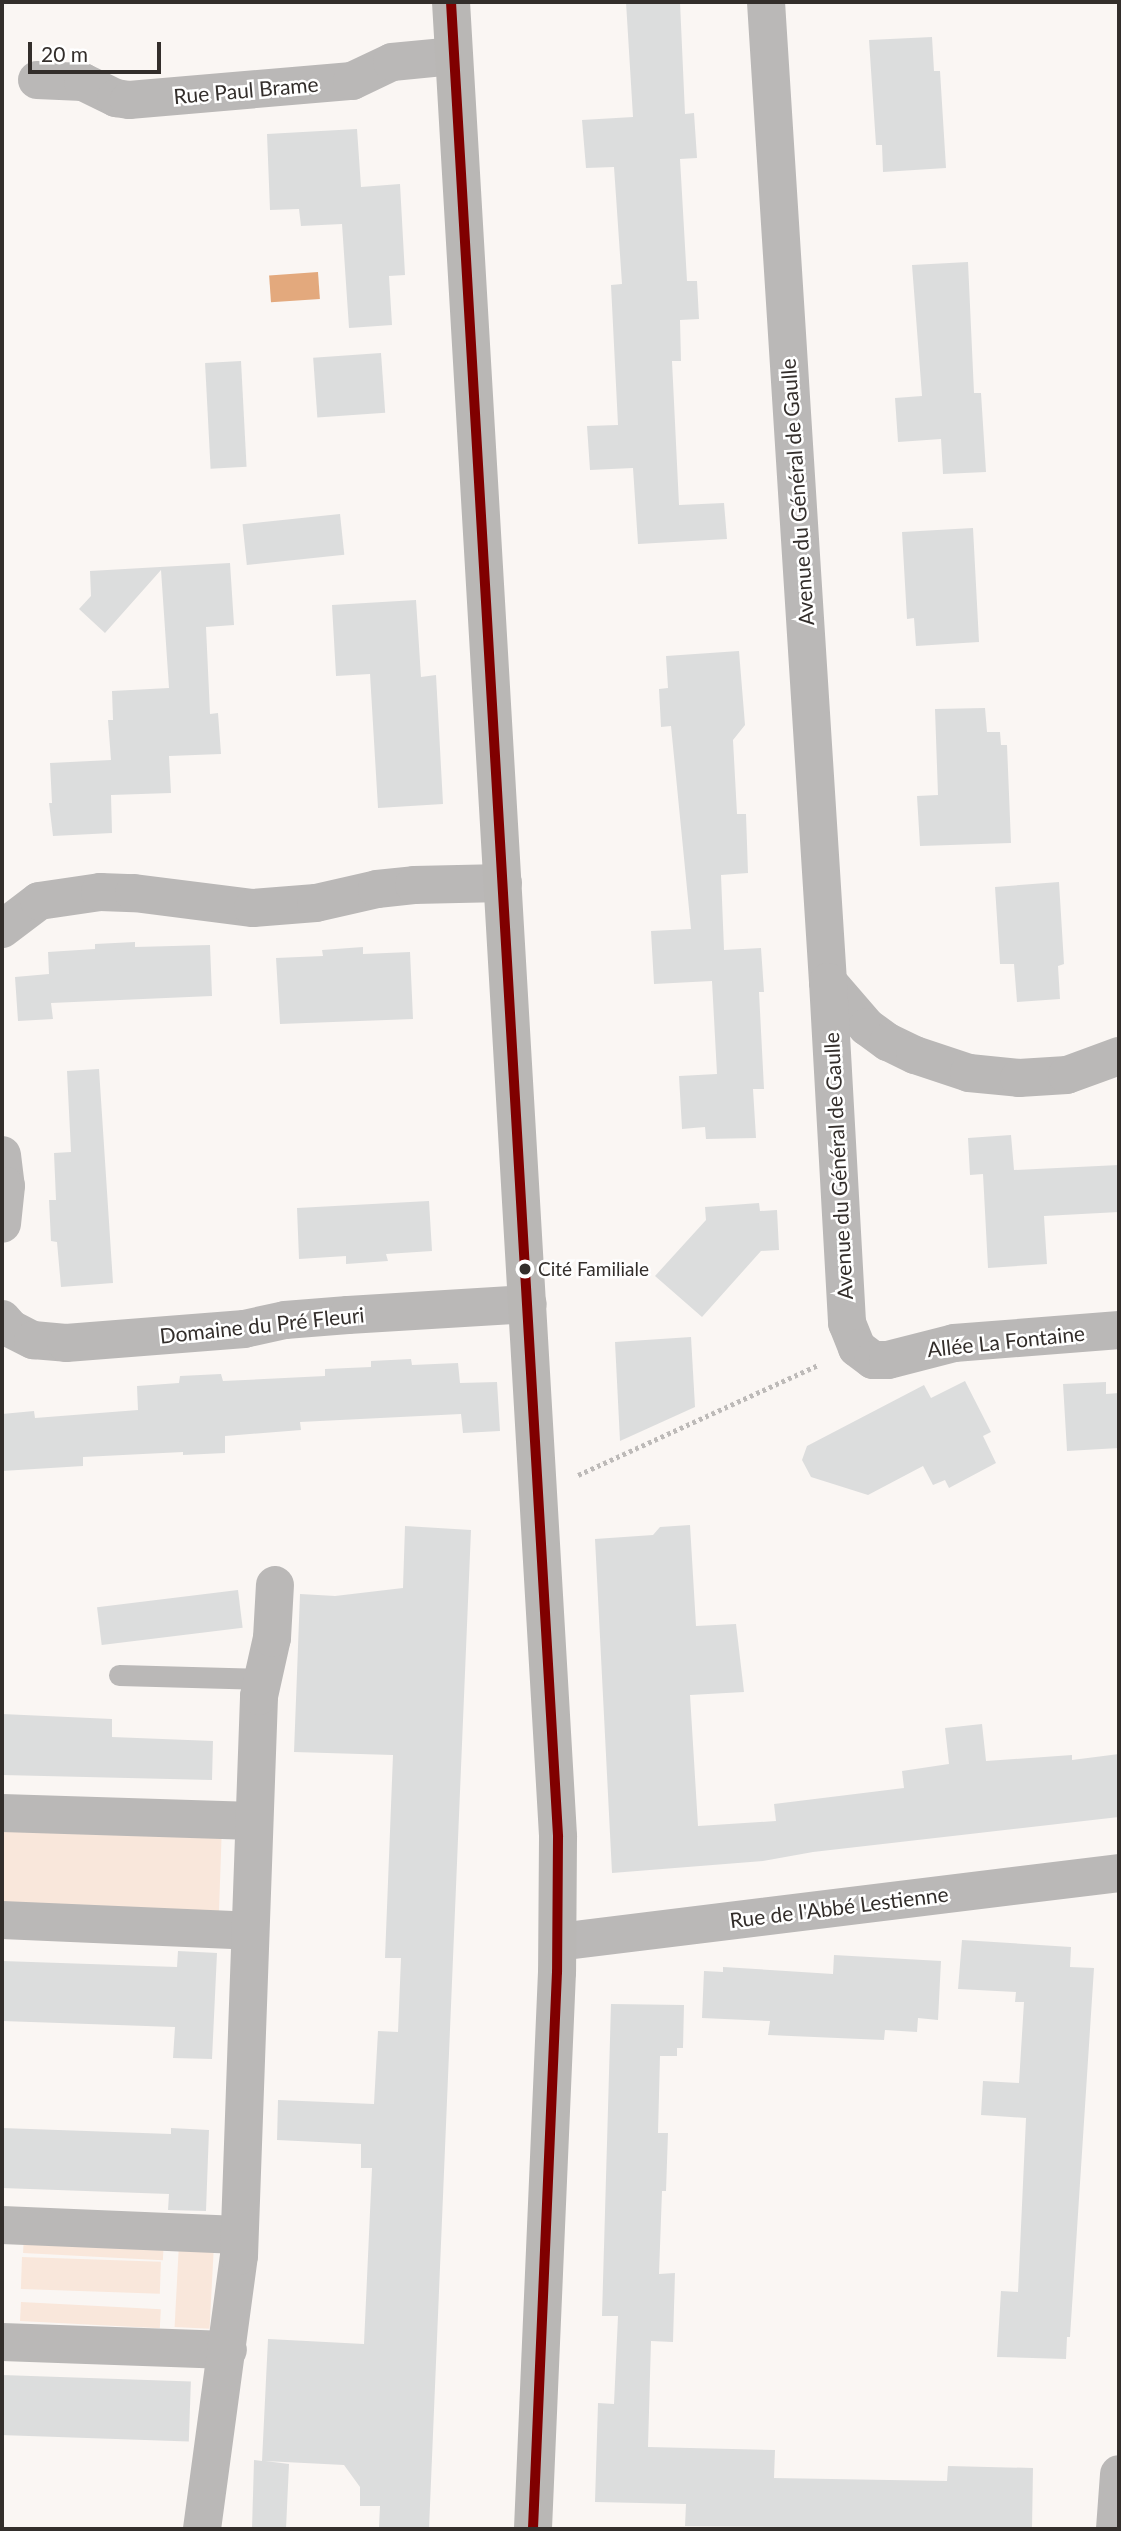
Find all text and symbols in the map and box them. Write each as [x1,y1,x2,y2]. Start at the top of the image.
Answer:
scale bar [32,28,164,72]
text: 20 m [41,41,88,66]
street label: Rue Paul Brame [173,71,319,109]
street label: Avenue du Général de Gaulle [775,358,819,626]
street label: Avenue du Général de Gaulle [818,1032,858,1300]
place label: Cité Familiale [538,1258,649,1280]
marker: Cité Familiale [518,1262,532,1276]
street label: Domaine du Pré Fleuri [158,1302,366,1348]
street label: Allée La Fontaine [926,1320,1086,1362]
street label: Rue de l'Abbé Lestienne [728,1881,950,1933]

